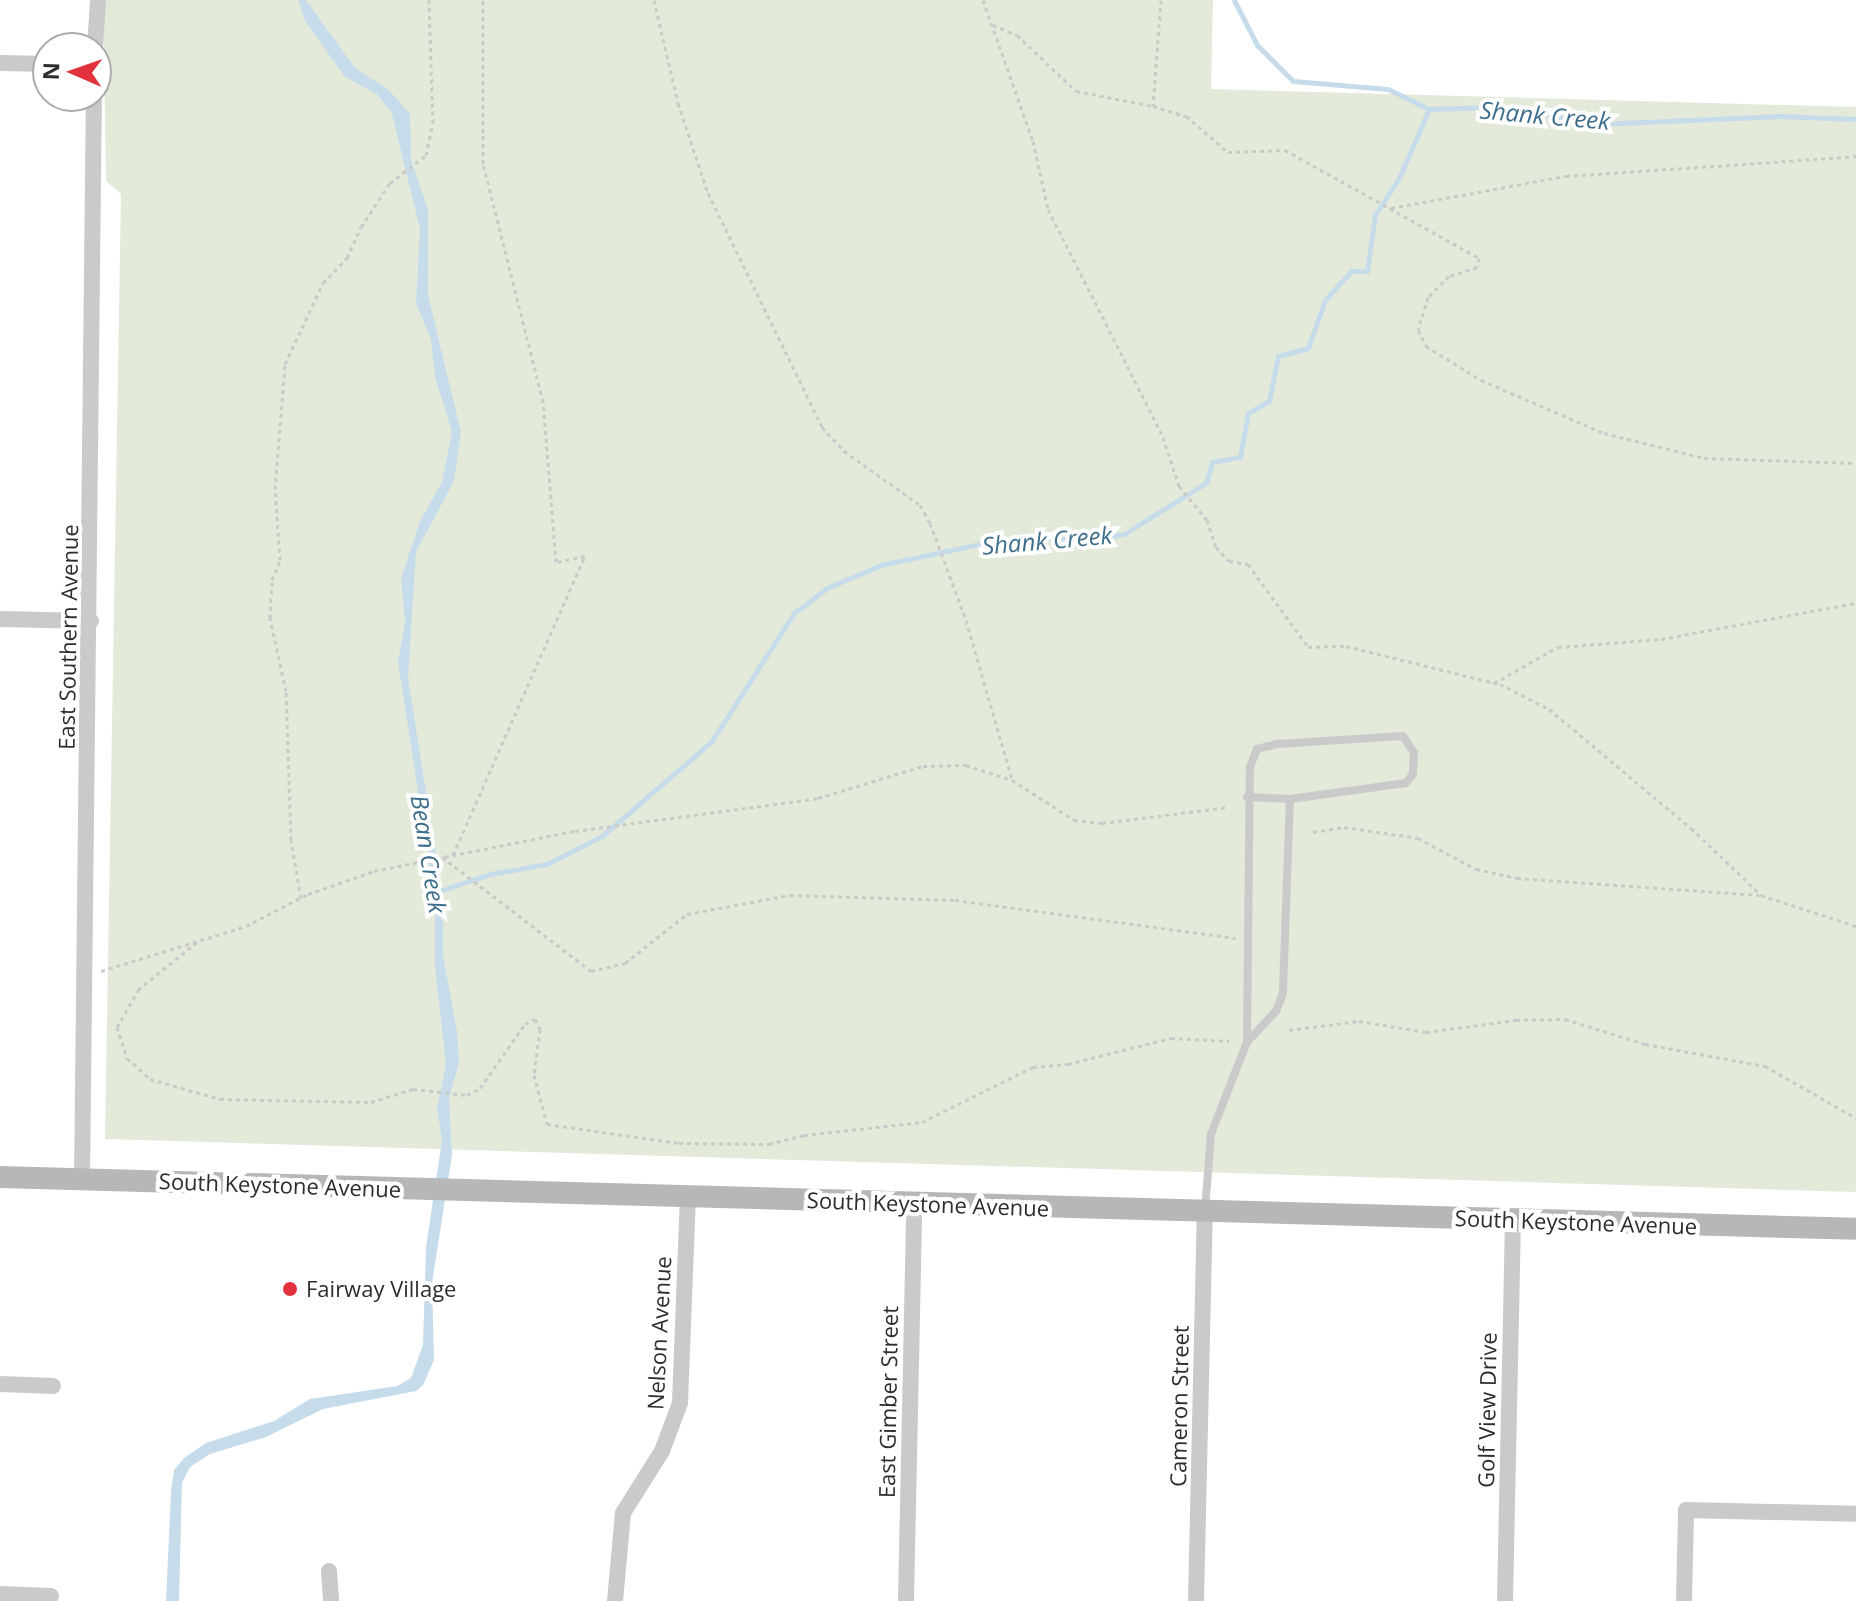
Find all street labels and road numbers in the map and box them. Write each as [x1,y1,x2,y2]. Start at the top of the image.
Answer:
street label: East Southern Avenue [53,524,83,750]
street label: South Keystone Avenue [158,1168,402,1202]
street label: South Keystone Avenue [806,1187,1050,1221]
street label: South Keystone Avenue [1454,1205,1698,1239]
street label: Nelson Avenue [642,1255,676,1411]
street label: East Gimber Street [873,1306,903,1498]
street label: Cameron Street [1164,1325,1194,1487]
street label: Golf View Drive [1472,1332,1502,1488]

